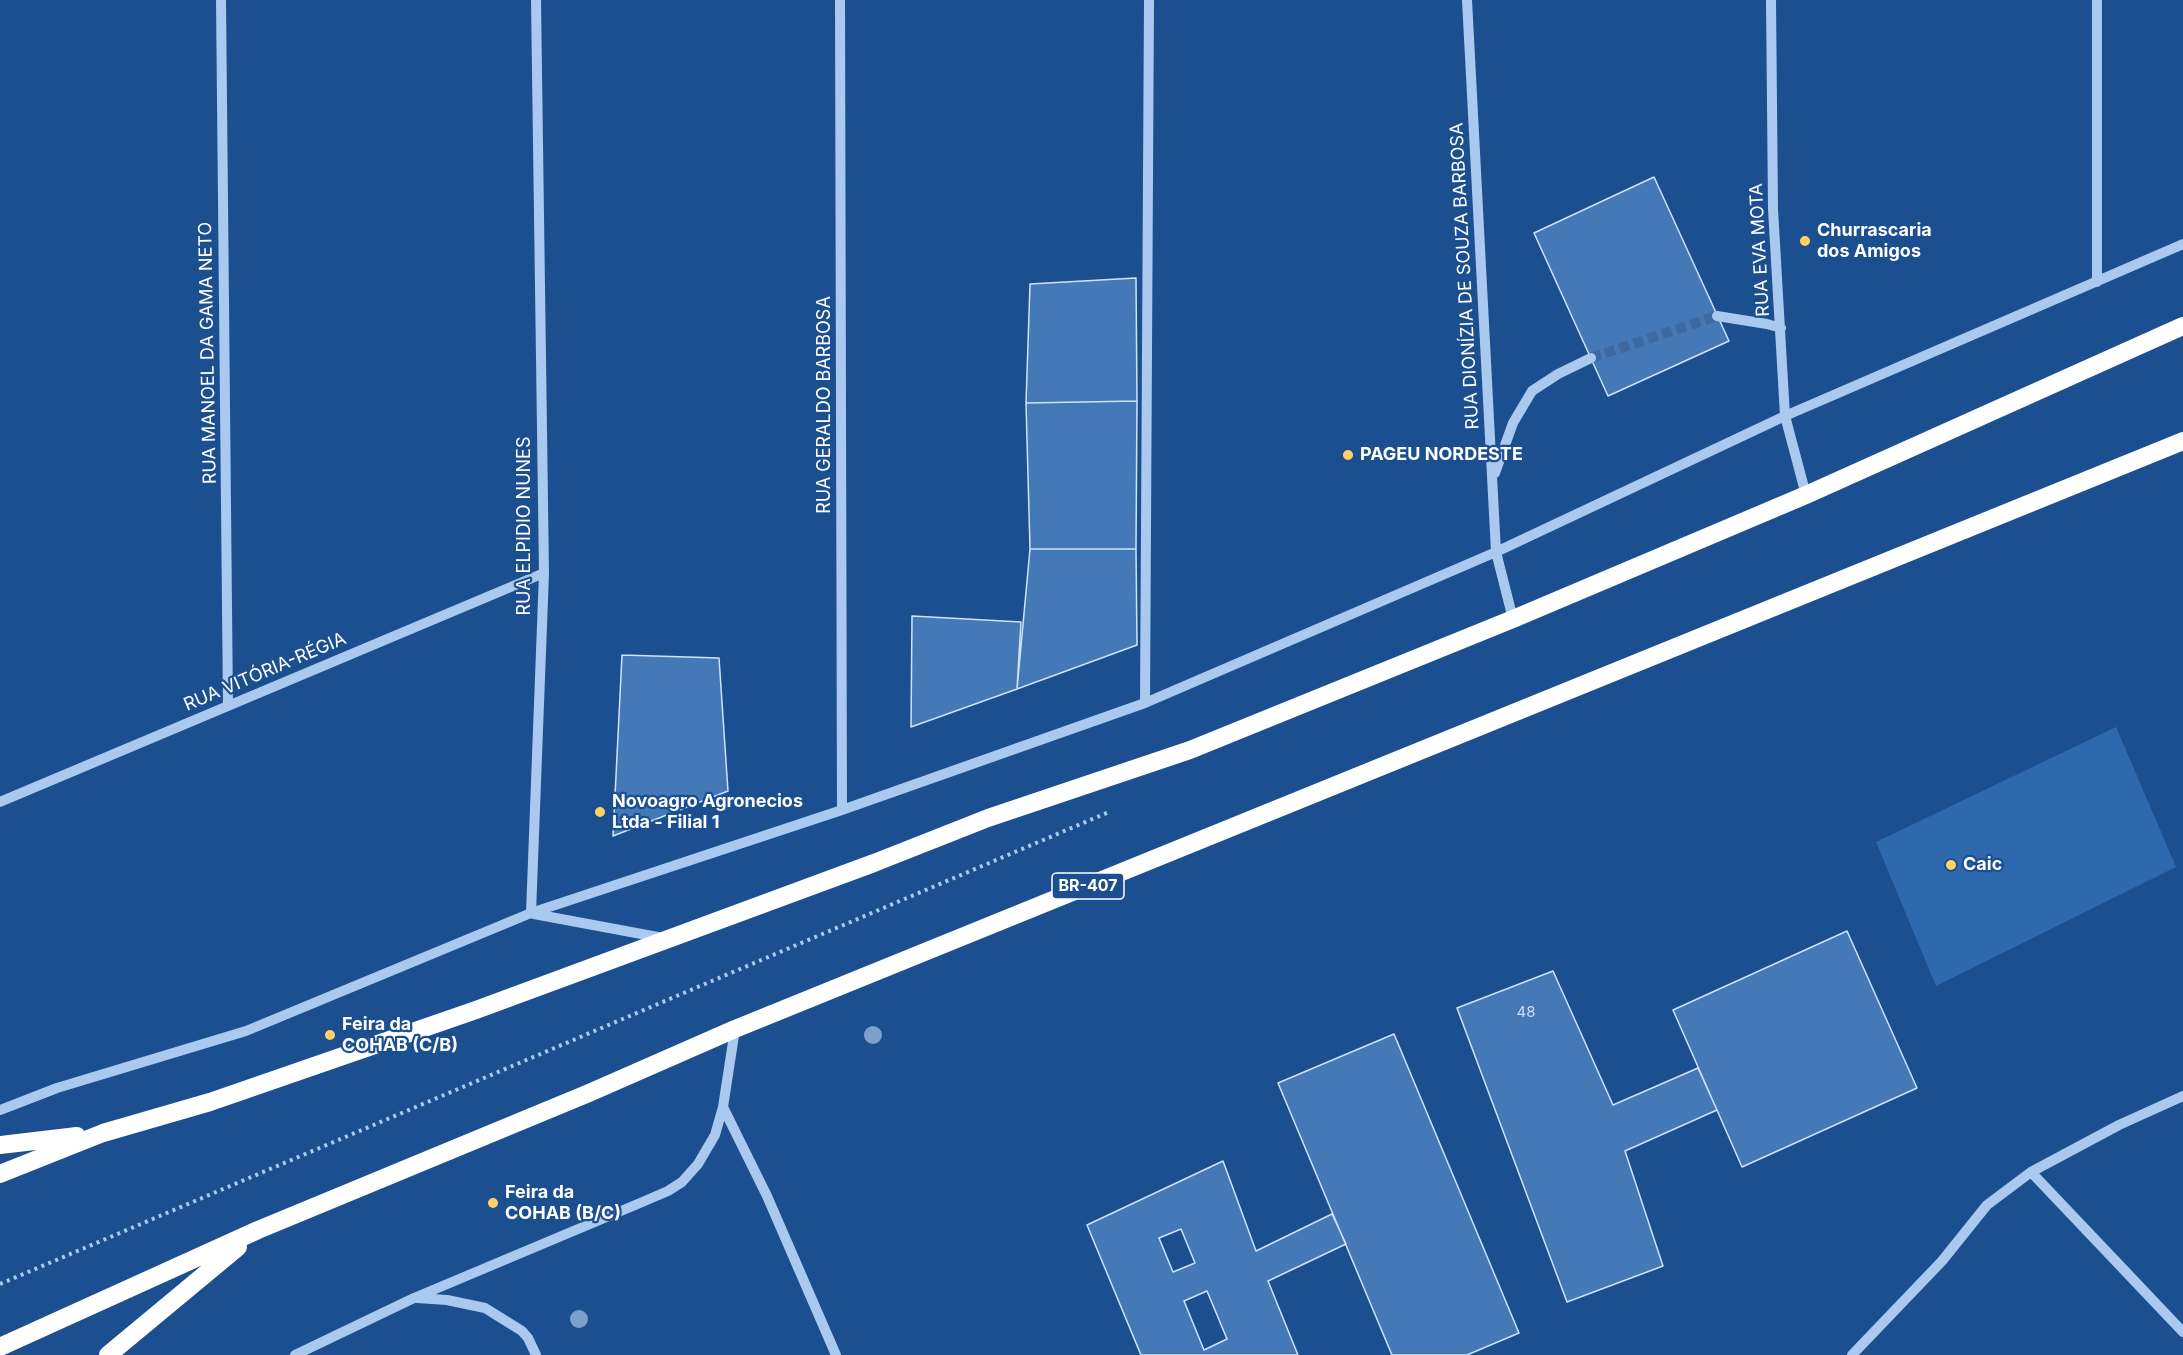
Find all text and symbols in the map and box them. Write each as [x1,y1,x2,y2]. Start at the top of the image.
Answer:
street label: RUA DIONÍZIA DE SOUZA BARBOSA [1446,122,1484,430]
street label: RUA EVA MOTA [1746,183,1774,317]
place label: Churrascaria dos Amigos [1817,220,1932,262]
street label: RUA MANOEL DA GAMA NETO [195,222,221,484]
marker: Churrascaria dos Amigos [1798,234,1812,248]
street label: RUA GERALDO BARBOSA [814,296,836,514]
street label: RUA ELPIDIO NUNES [514,437,536,615]
place label: PAGEU NORDESTE [1360,444,1523,466]
marker: PAGEU NORDESTE [1341,448,1355,462]
street label: RUA VITÓRIA-RÉGIA [181,628,349,716]
place label: Novoagro Agronecios Ltda - Filial 1 [612,791,803,834]
marker: Novoagro Agronecios Ltda - Filial 1 [593,805,607,819]
place label: Caic [1963,854,2002,876]
marker: Caic [1944,858,1958,872]
road number: BR-407 [1052,873,1124,899]
house number: 48 [1517,1003,1535,1021]
place label: Feira da COHAB (C/B) [342,1014,458,1056]
marker: Feira da COHAB (C/B) [323,1028,337,1042]
place label: Feira da COHAB (B/C) [505,1182,621,1224]
marker: Feira da COHAB (B/C) [486,1196,500,1210]

